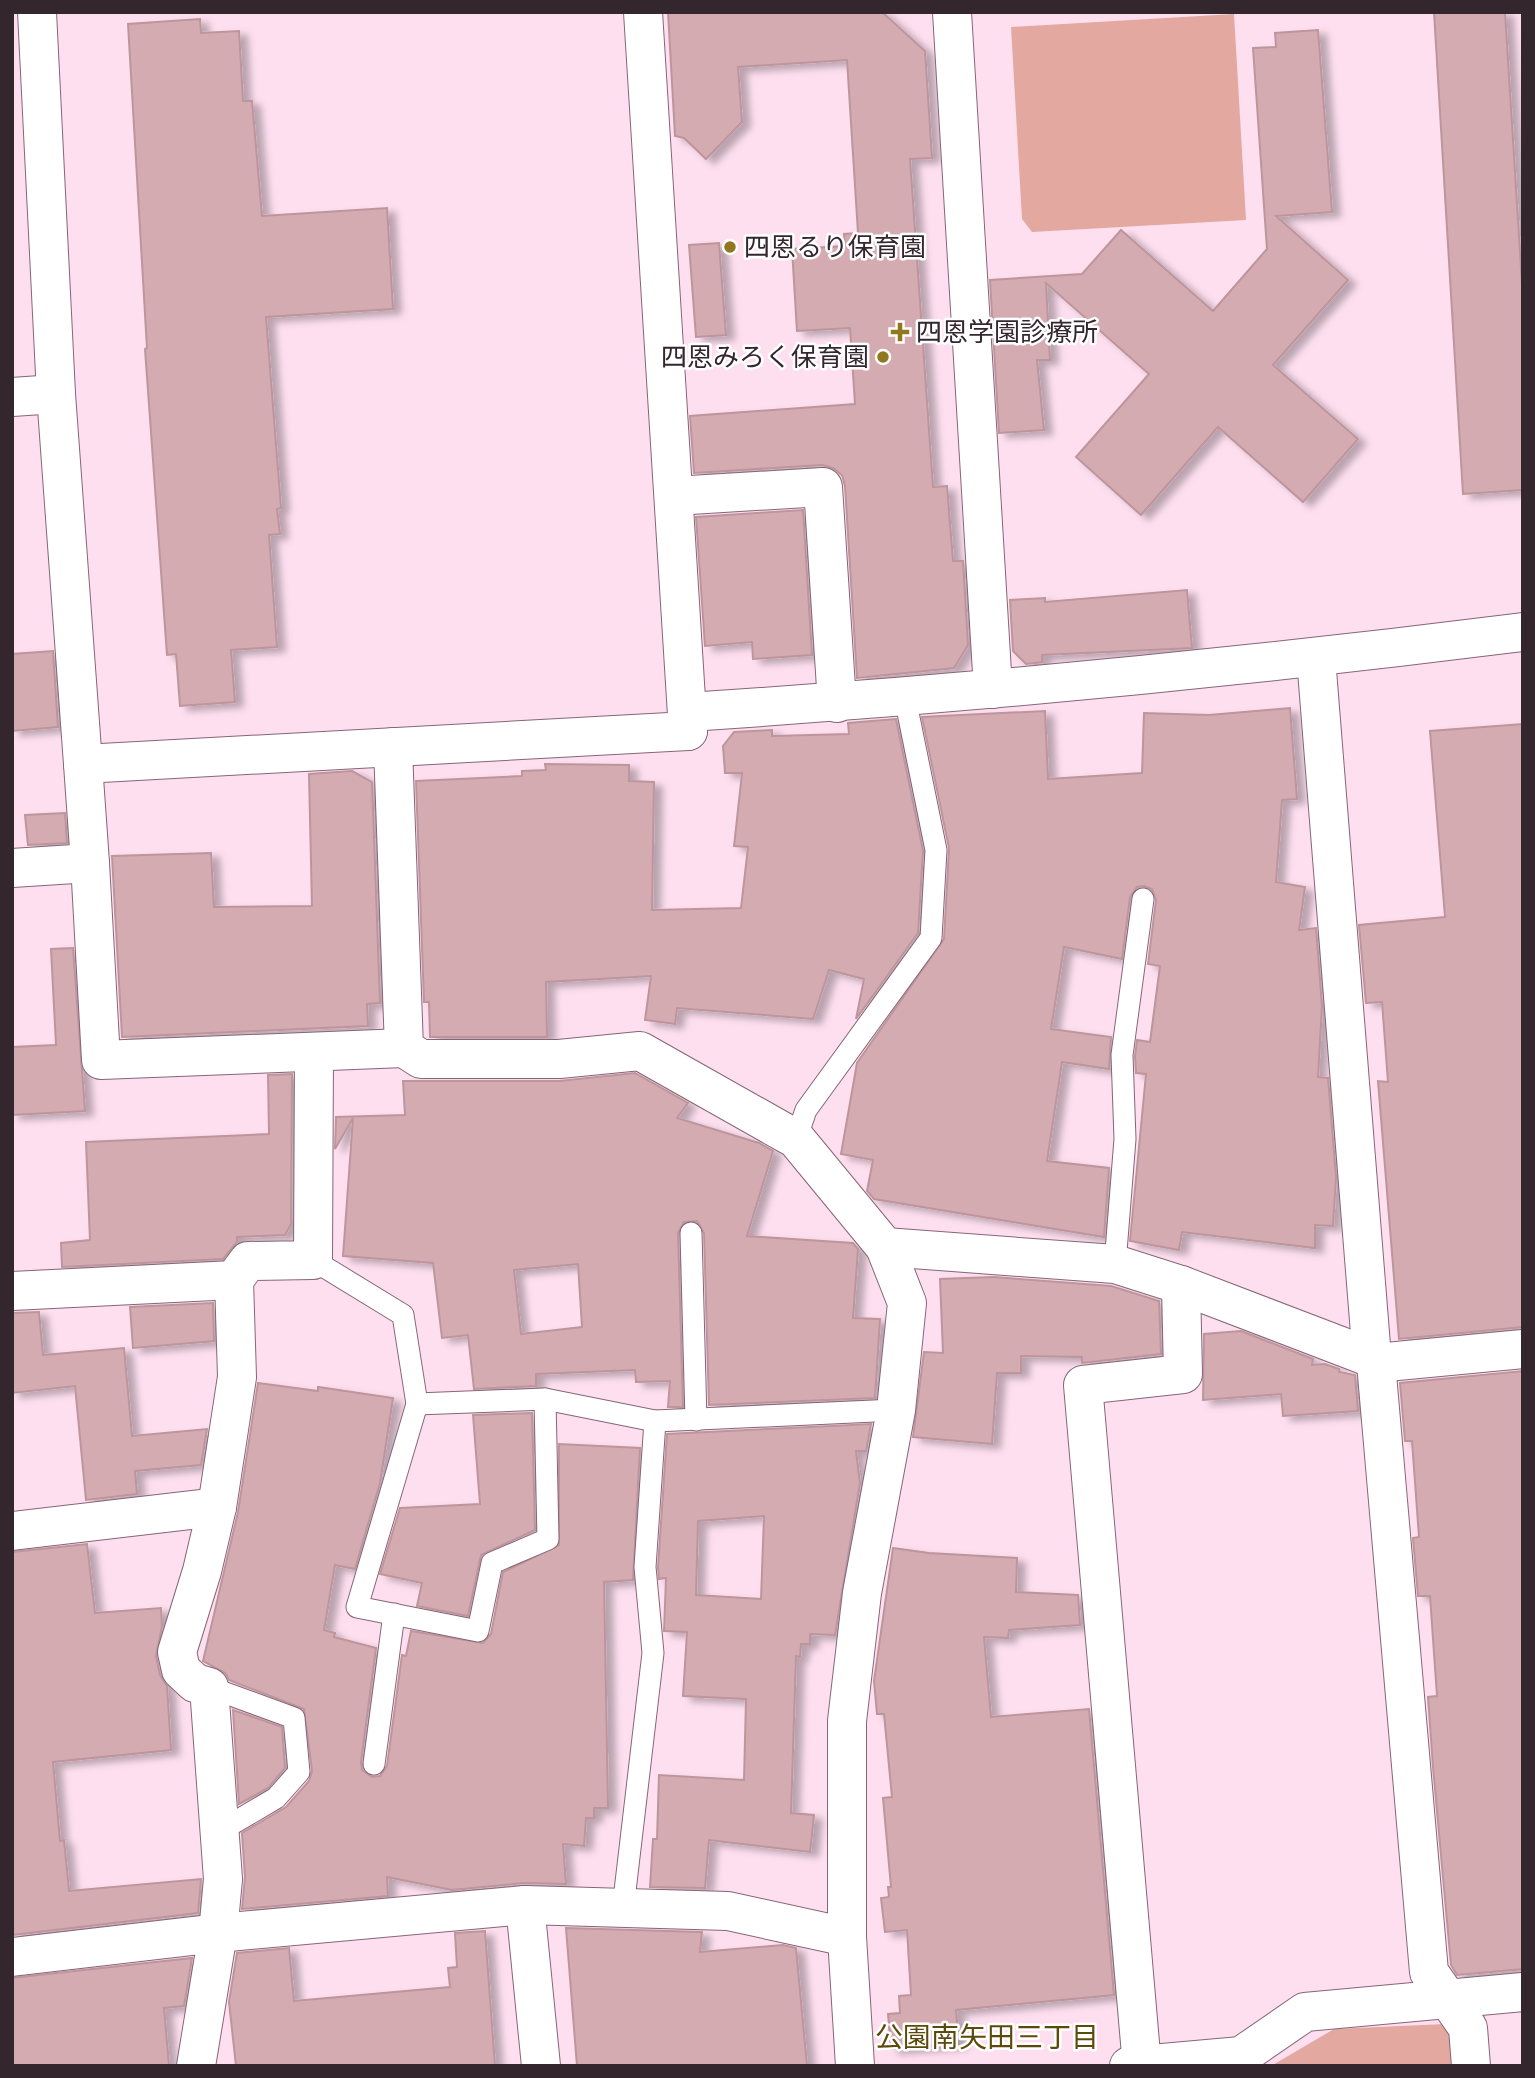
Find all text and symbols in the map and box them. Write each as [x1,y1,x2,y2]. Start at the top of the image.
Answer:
place label: 四恩るり保育園 [744,232,926,264]
marker: 四恩るり保育園 [722,239,738,255]
place label: 四恩学園診療所 [916,317,1098,349]
marker: 四恩学園診療所 [890,322,910,342]
place label: 四恩みろく保育園 [661,342,869,374]
marker: 四恩みろく保育園 [875,349,891,365]
district label: 公園南矢田三丁目 [875,2021,1099,2055]

